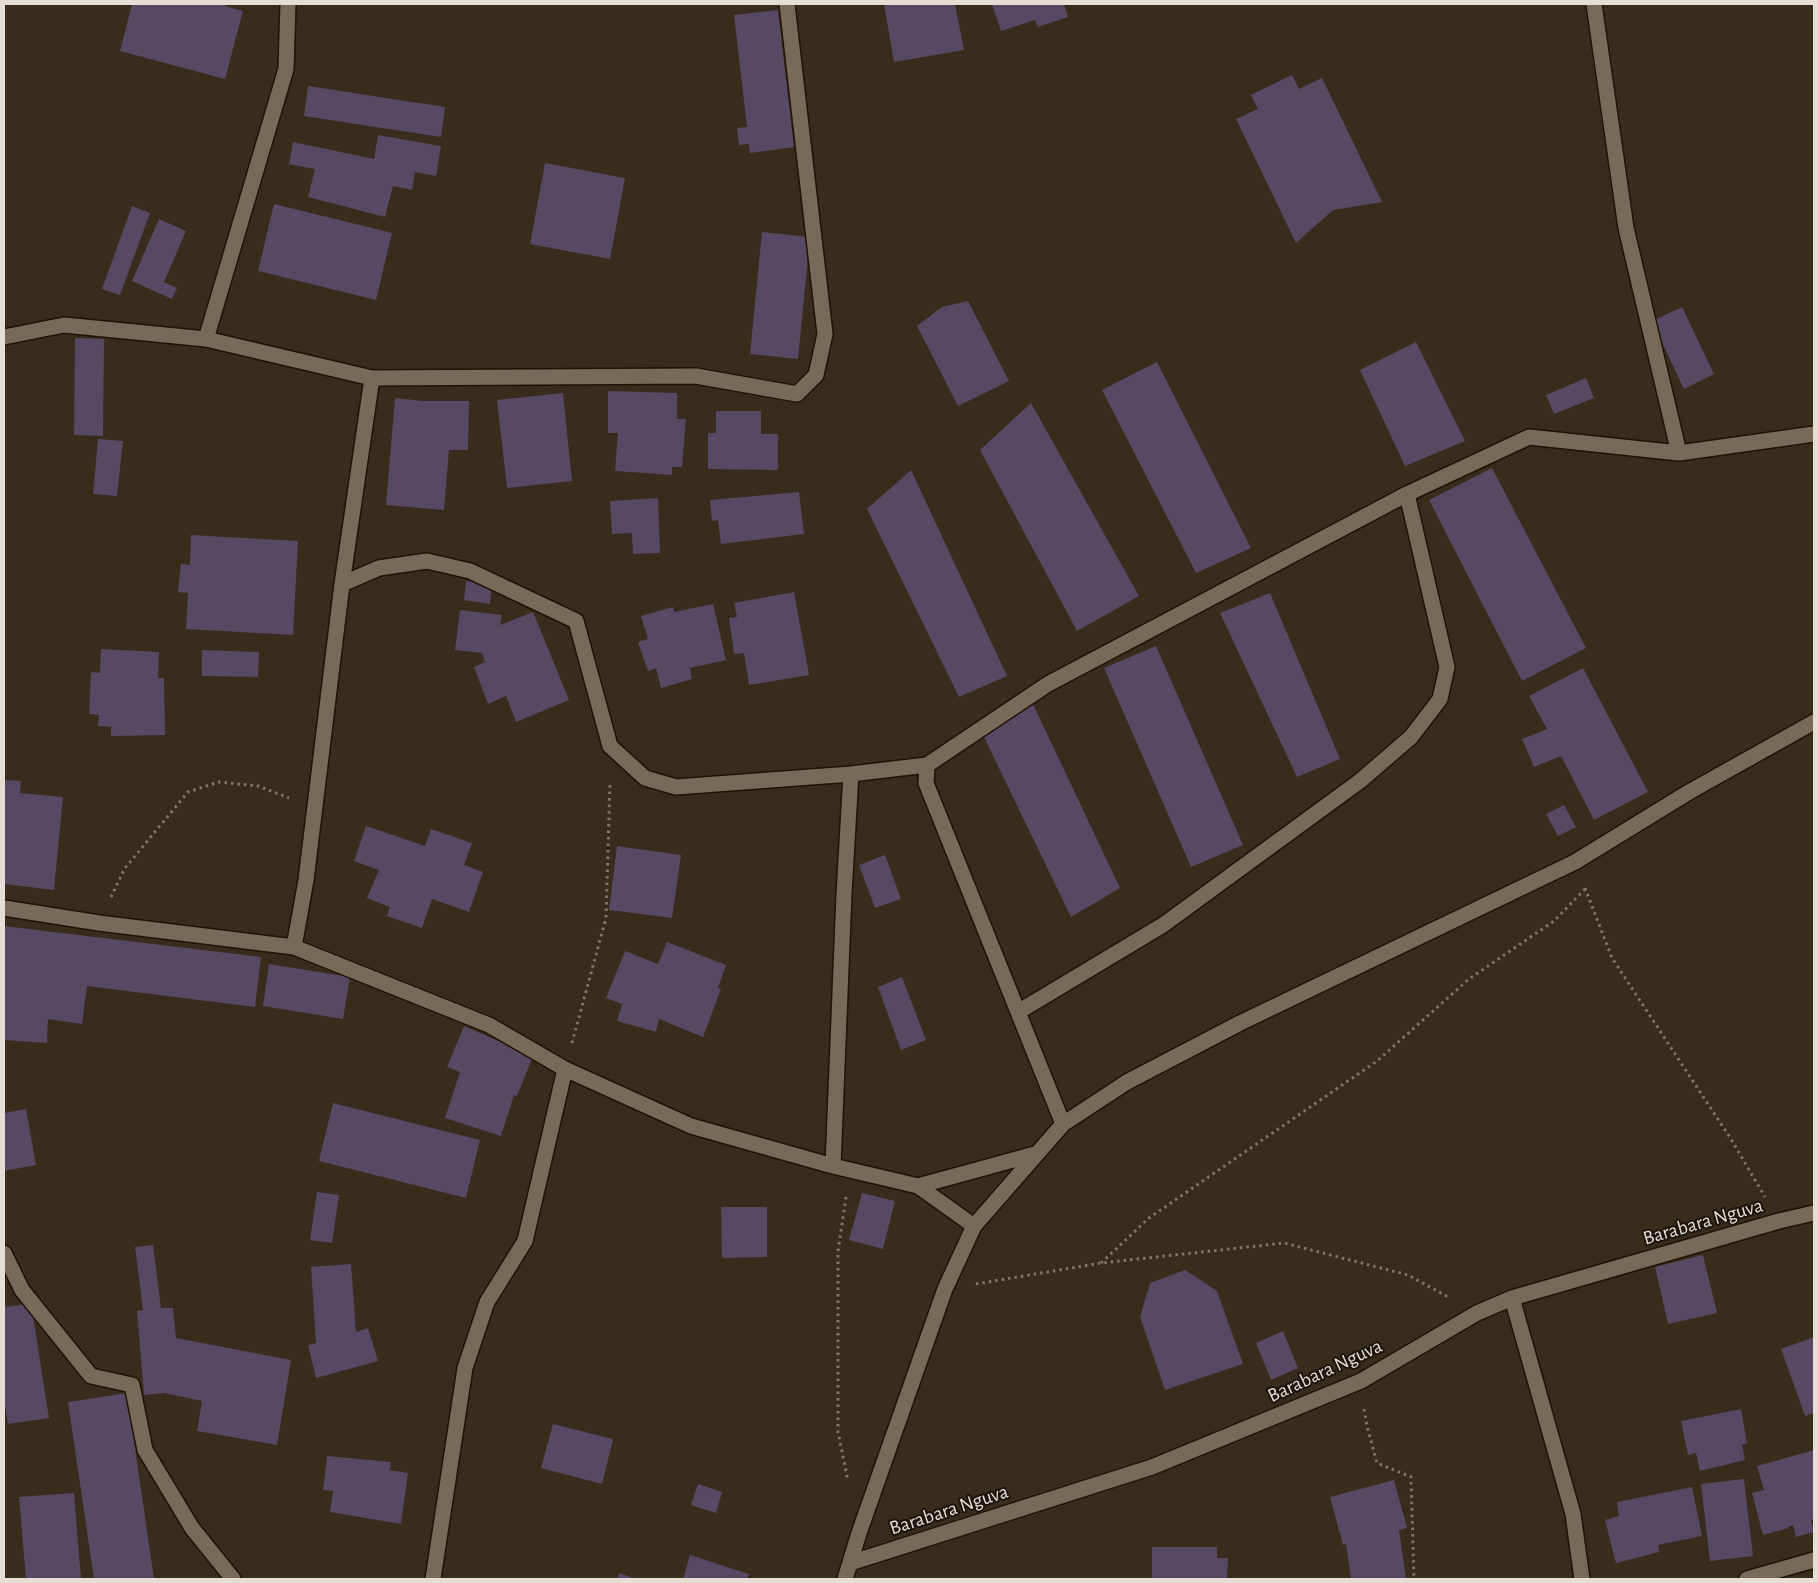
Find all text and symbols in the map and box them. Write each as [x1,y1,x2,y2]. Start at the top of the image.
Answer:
street label: Barabara Nguva [1640,1193,1766,1251]
street label: Barabara Nguva [1264,1334,1386,1408]
street label: Barabara Nguva [887,1479,1011,1541]

